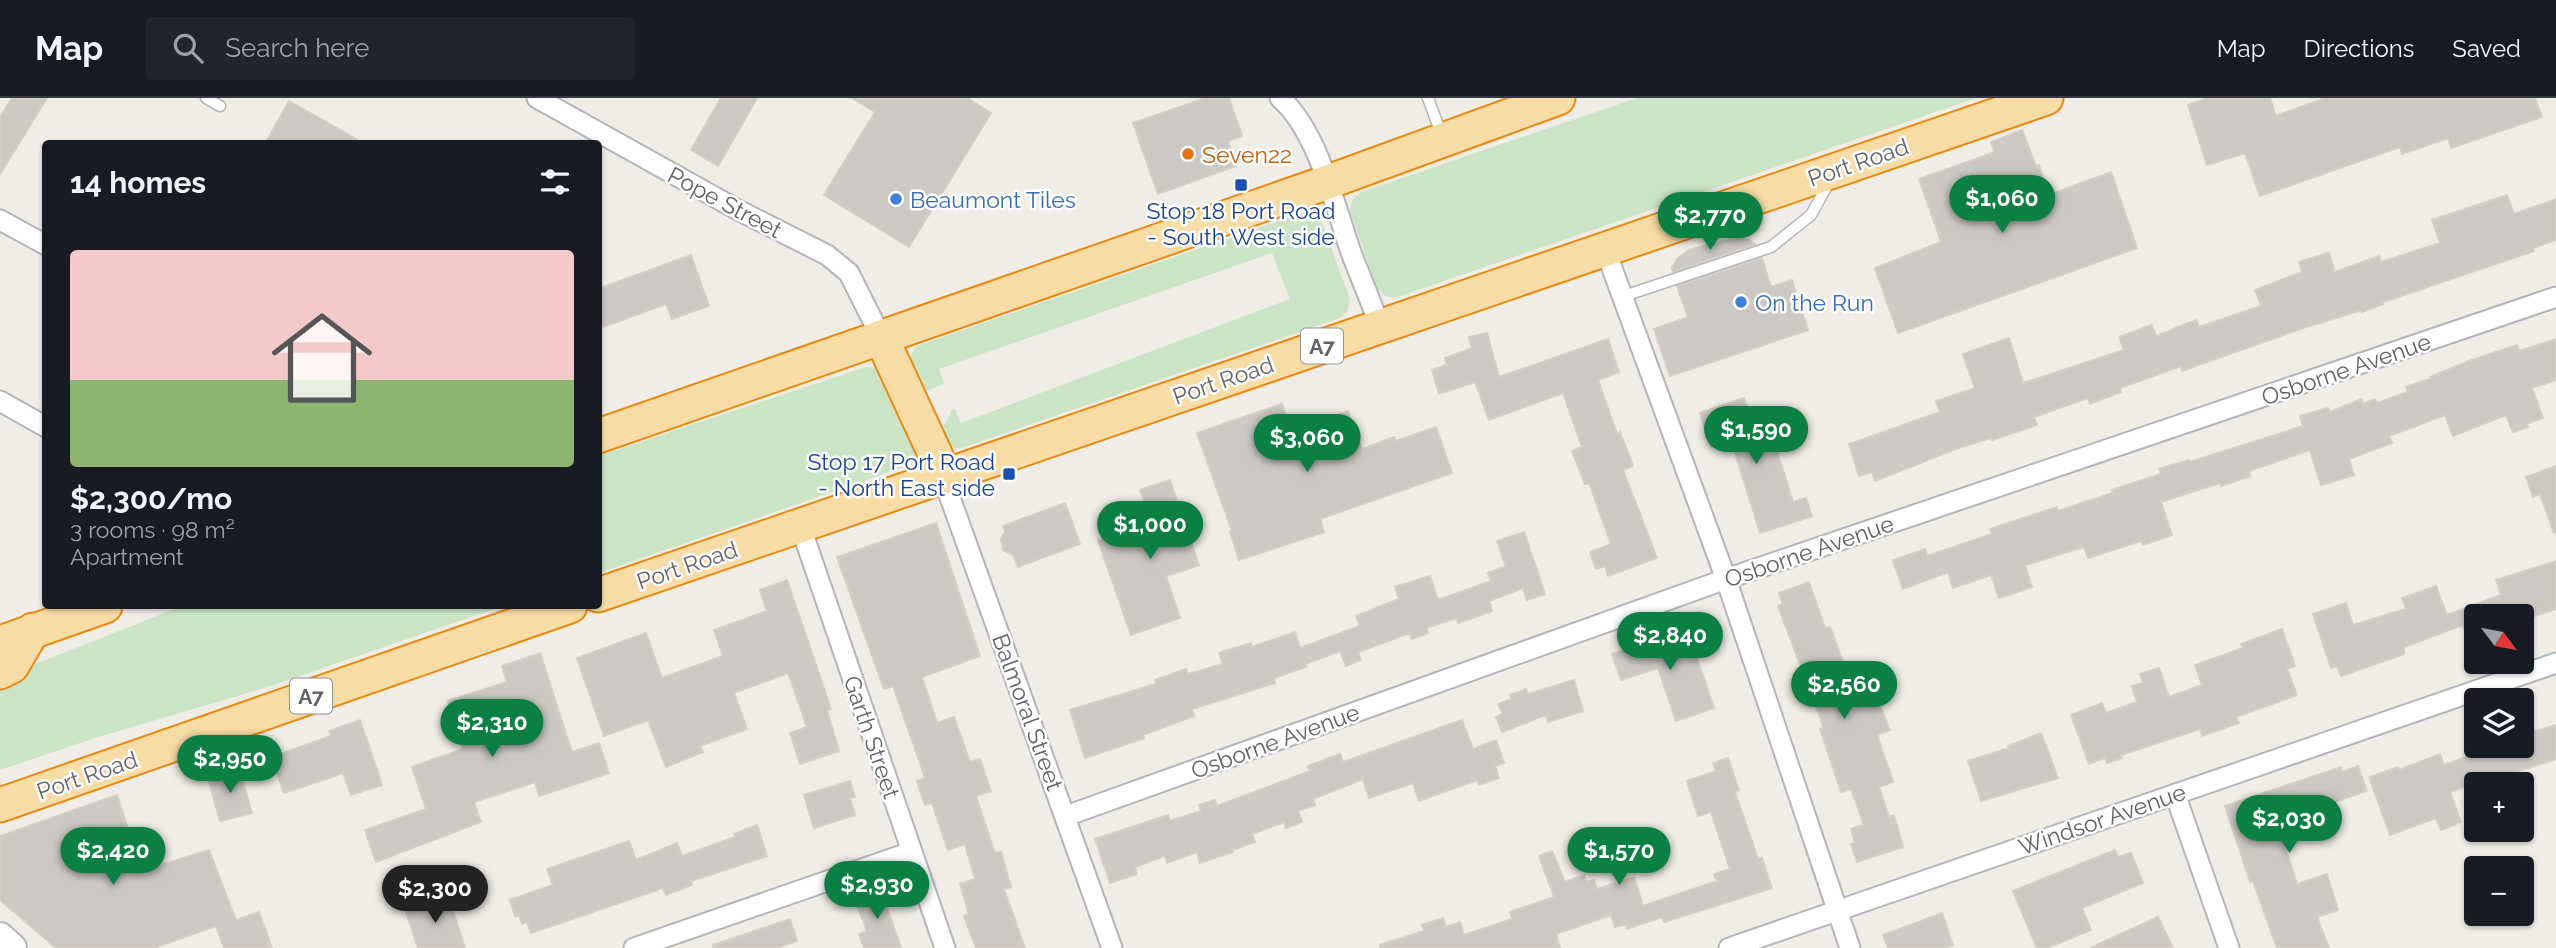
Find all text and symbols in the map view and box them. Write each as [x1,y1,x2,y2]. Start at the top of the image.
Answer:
search box [145,17,635,80]
text: Map [35,29,103,68]
icon: search [169,29,207,67]
text: Search here [225,33,370,63]
text: Map [2217,34,2266,63]
text: Directions [2304,34,2414,63]
text: Saved [2452,34,2521,63]
street label: Port Road [1804,132,1912,192]
place label: Seven22 [1202,141,1292,168]
marker: Seven22 [1180,146,1196,162]
street label: Pope Street [663,161,787,243]
icon: filters [536,163,574,201]
text: 14 homes [70,165,206,200]
pin: $1,060 [1945,176,2059,235]
marker: Stop 18 Port Road - South West side [1233,177,1249,193]
text: $1,060 [1965,184,2039,211]
place label: Beaumont Tiles [910,186,1076,213]
marker: Beaumont Tiles [888,191,904,207]
pin: $2,770 [1653,192,1767,252]
place label: Stop 18 Port Road - South West side [1147,197,1335,250]
text: $2,770 [1674,201,1746,228]
place label: On the Run [1755,289,1874,316]
marker: On the Run [1733,294,1749,310]
icon: home [259,295,385,421]
street label: Osborne Avenue [2258,327,2434,411]
road number: A7 [1301,328,1343,364]
street label: Port Road [1169,350,1277,410]
pin: $1,590 [1699,406,1813,466]
pin: $3,060 [1250,414,1364,474]
text: $1,590 [1720,415,1792,442]
text: $3,060 [1270,423,1344,450]
place label: Stop 17 Port Road - North East side [808,448,995,501]
marker: Stop 17 Port Road - North East side [1001,466,1017,482]
text: $2,300/mo [70,481,232,516]
pin: $1,000 [1093,502,1207,561]
street label: Osborne Avenue [1721,509,1897,593]
text: $1,000 [1113,510,1187,537]
text: 3 rooms · 98 m² [70,516,235,543]
street label: Port Road [633,535,741,595]
text: Apartment [70,543,184,570]
north arrow [2464,604,2534,674]
map controls [2464,604,2534,926]
pin: $2,840 [1613,612,1727,672]
text: $2,840 [1633,621,1707,648]
street label: Balmoral Street [987,630,1069,794]
pin: $2,560 [1787,662,1901,721]
text: $2,560 [1807,670,1881,697]
street label: Garth Street [838,672,906,802]
road number: A7 [290,678,332,714]
button: layers [2464,688,2534,758]
street label: Osborne Avenue [1187,698,1363,784]
pin: $2,310 [435,700,549,759]
text: $2,310 [456,708,528,735]
pin: $2,950 [173,736,287,795]
text: $2,950 [193,744,267,771]
street label: Port Road [33,745,141,805]
button: + [2464,772,2534,842]
street label: Windsor Avenue [2015,778,2189,860]
pin: $2,030 [2232,796,2346,855]
text: $2,030 [2252,804,2326,831]
pin: $2,420 [56,828,170,887]
pin: $1,570 [1562,828,1676,887]
text: $2,420 [76,836,150,863]
text: $1,570 [1583,836,1655,863]
button: − [2464,856,2534,926]
pin: $2,930 [820,862,934,921]
pin: $2,300 [378,866,492,925]
text: $2,930 [840,870,914,897]
text: $2,300 [398,874,472,901]

